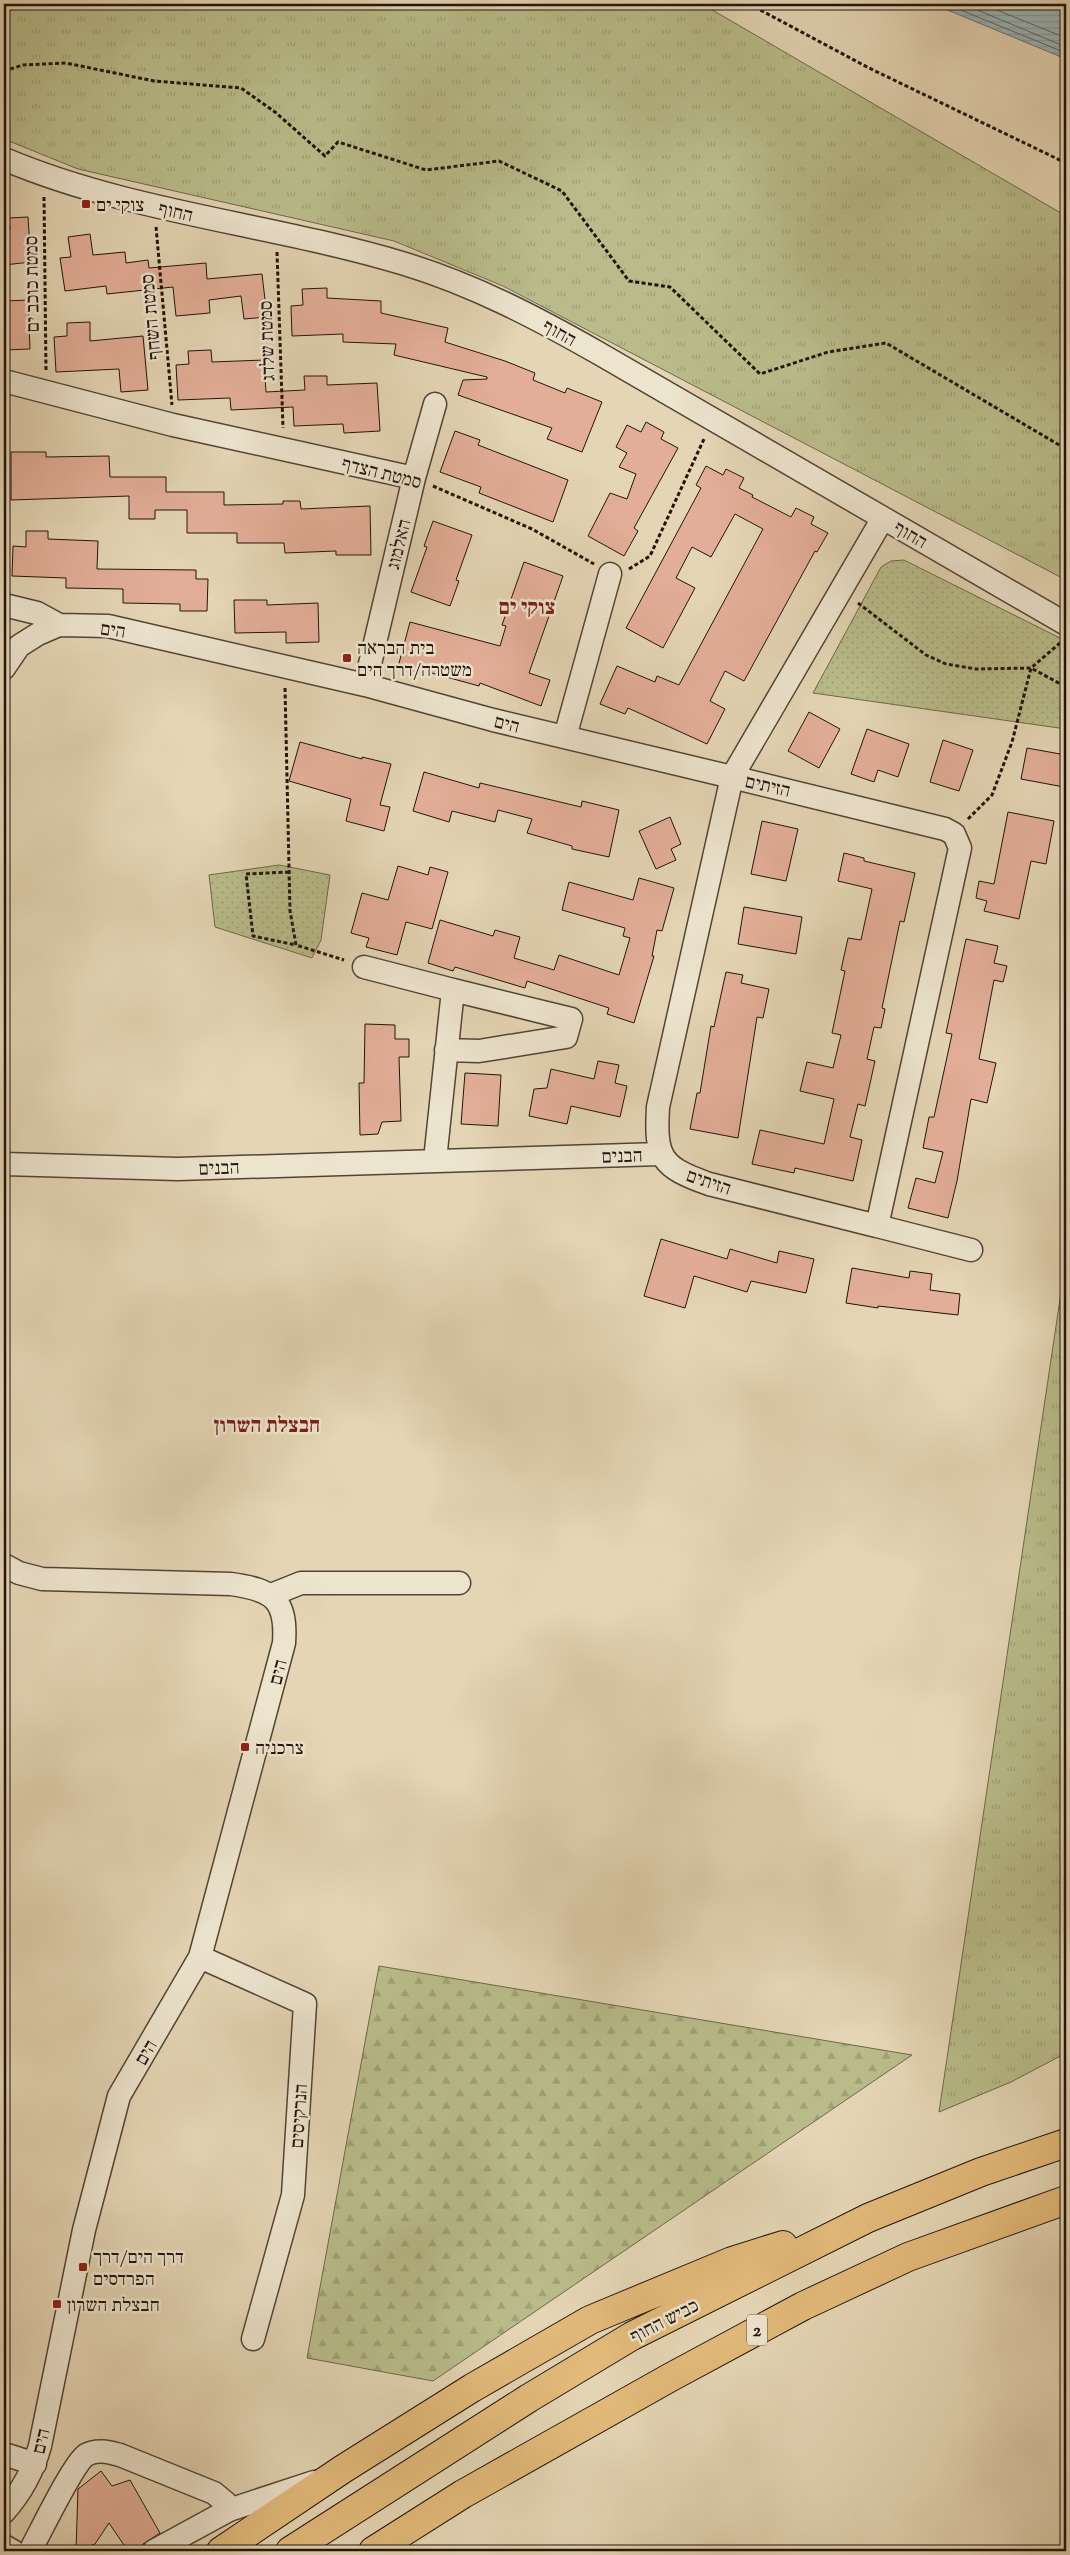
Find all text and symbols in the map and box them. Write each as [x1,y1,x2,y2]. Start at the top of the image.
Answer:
place label: צוקי ים [96,193,144,220]
street label: החוף [155,196,195,231]
marker: צוקי ים [80,198,92,210]
street label: סמטת כוכב ים [19,235,48,333]
street label: סמטת השחף [135,273,170,361]
street label: סמטת שלדג [254,300,283,382]
street label: החוף [537,314,581,354]
street label: סמטת הצדף [339,451,424,497]
street label: החוף [888,516,932,557]
street label: האלמוג [381,517,420,573]
district label: צוקי ים [499,594,555,624]
street label: הים [98,616,127,647]
place label: בית הבראה משטרה/דרך הים [357,636,472,685]
marker: בית הבראה משטרה/דרך הים [341,652,353,664]
street label: הים [491,709,522,742]
street label: הזיתים [742,769,793,806]
street label: הבנים [601,1143,643,1172]
street label: הבנים [198,1155,240,1184]
street label: הזיתים [682,1163,734,1204]
district label: חבצלת השרון [214,1412,320,1442]
street label: הים [263,1657,296,1688]
place label: צרכניה [255,1736,304,1763]
marker: צרכניה [239,1741,251,1753]
street label: הים [129,2035,165,2071]
street label: הנרקיסים [285,2083,316,2149]
place label: דרך הים/דרך הפרדסים [93,2245,184,2294]
marker: דרך הים/דרך הפרדסים [77,2261,89,2273]
place label: חבצלת השרון [67,2293,160,2320]
street label: כביש החוף [626,2293,704,2351]
marker: חבצלת השרון [51,2298,63,2310]
road number: 2 [747,2314,767,2346]
street label: הים [26,2426,58,2457]

